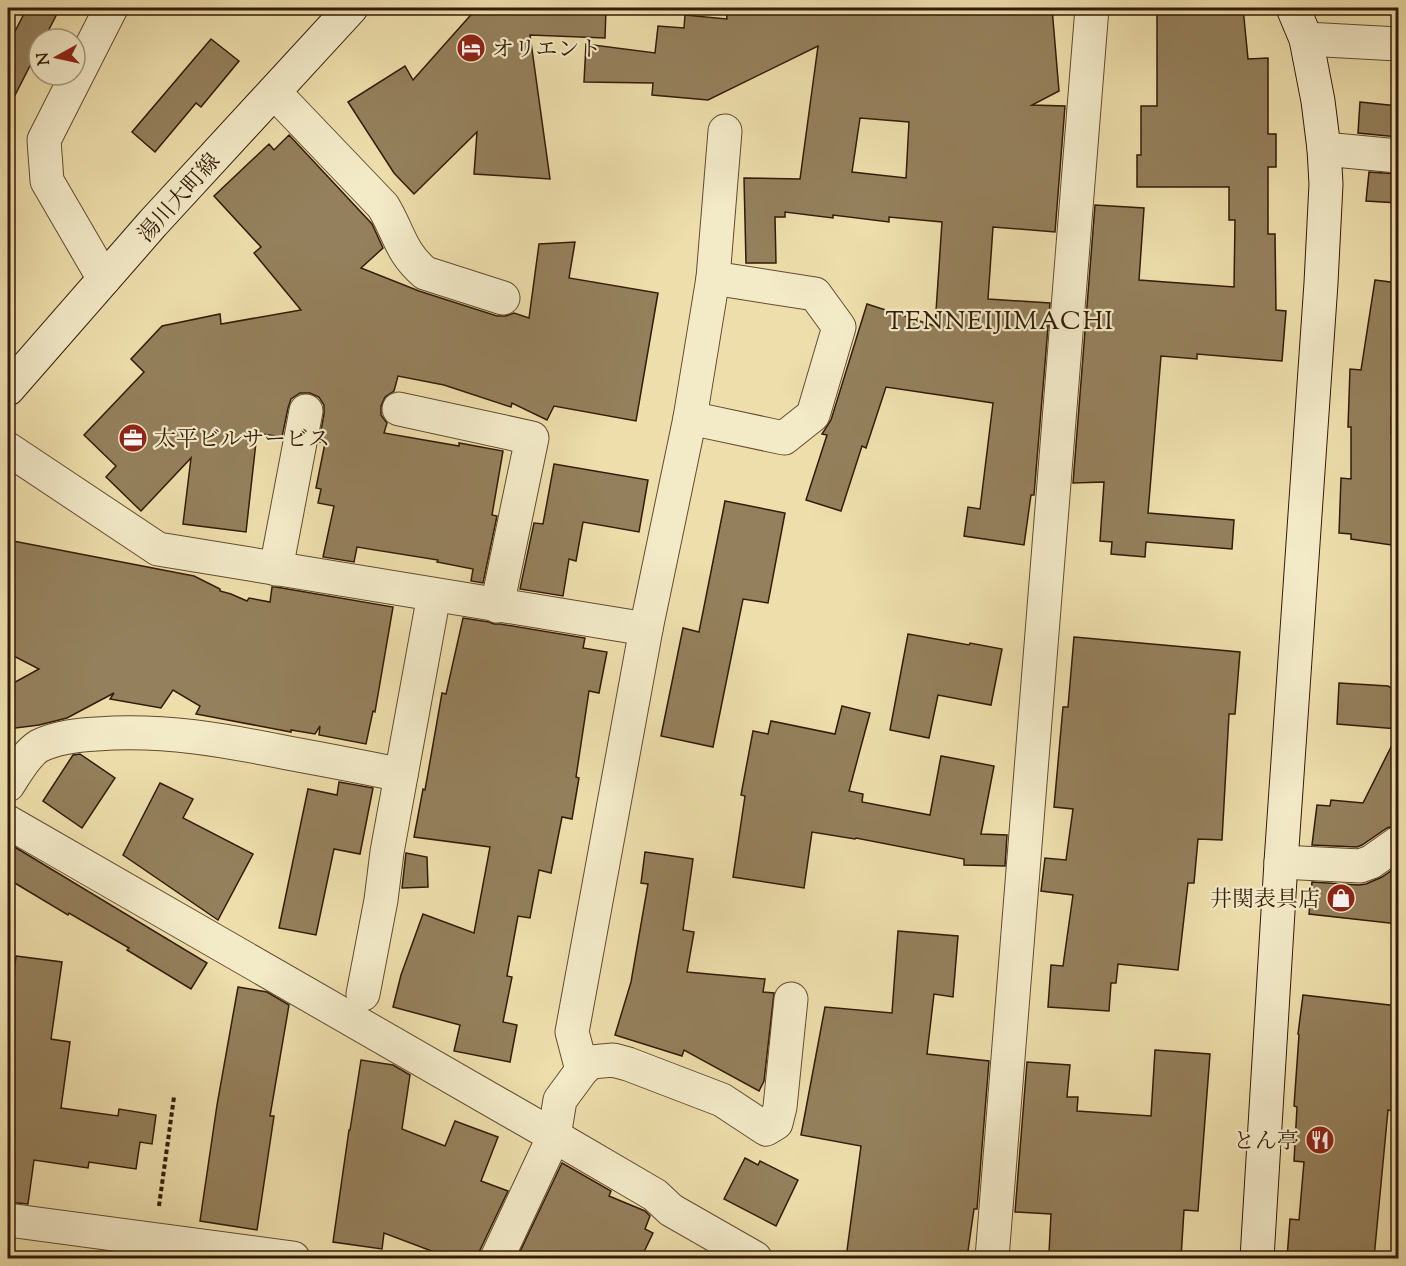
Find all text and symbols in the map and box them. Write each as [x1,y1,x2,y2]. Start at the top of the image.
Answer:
north arrow [27,27,87,87]
hotel icon: オリエント [455,32,487,64]
place label: オリエント [492,35,602,67]
text: N [32,51,57,67]
street label: 湯川大町線 [132,147,229,251]
district label: TENNEIJIMACHI [885,304,1115,341]
office icon: 太平ビルサービス [117,422,149,454]
place label: 太平ビルサービス [154,425,330,457]
shop icon: 井関表具店 [1325,882,1357,914]
place label: 井関表具店 [1210,885,1320,917]
restaurant icon: とん亭 [1304,1124,1336,1156]
place label: とん亭 [1233,1127,1299,1159]

